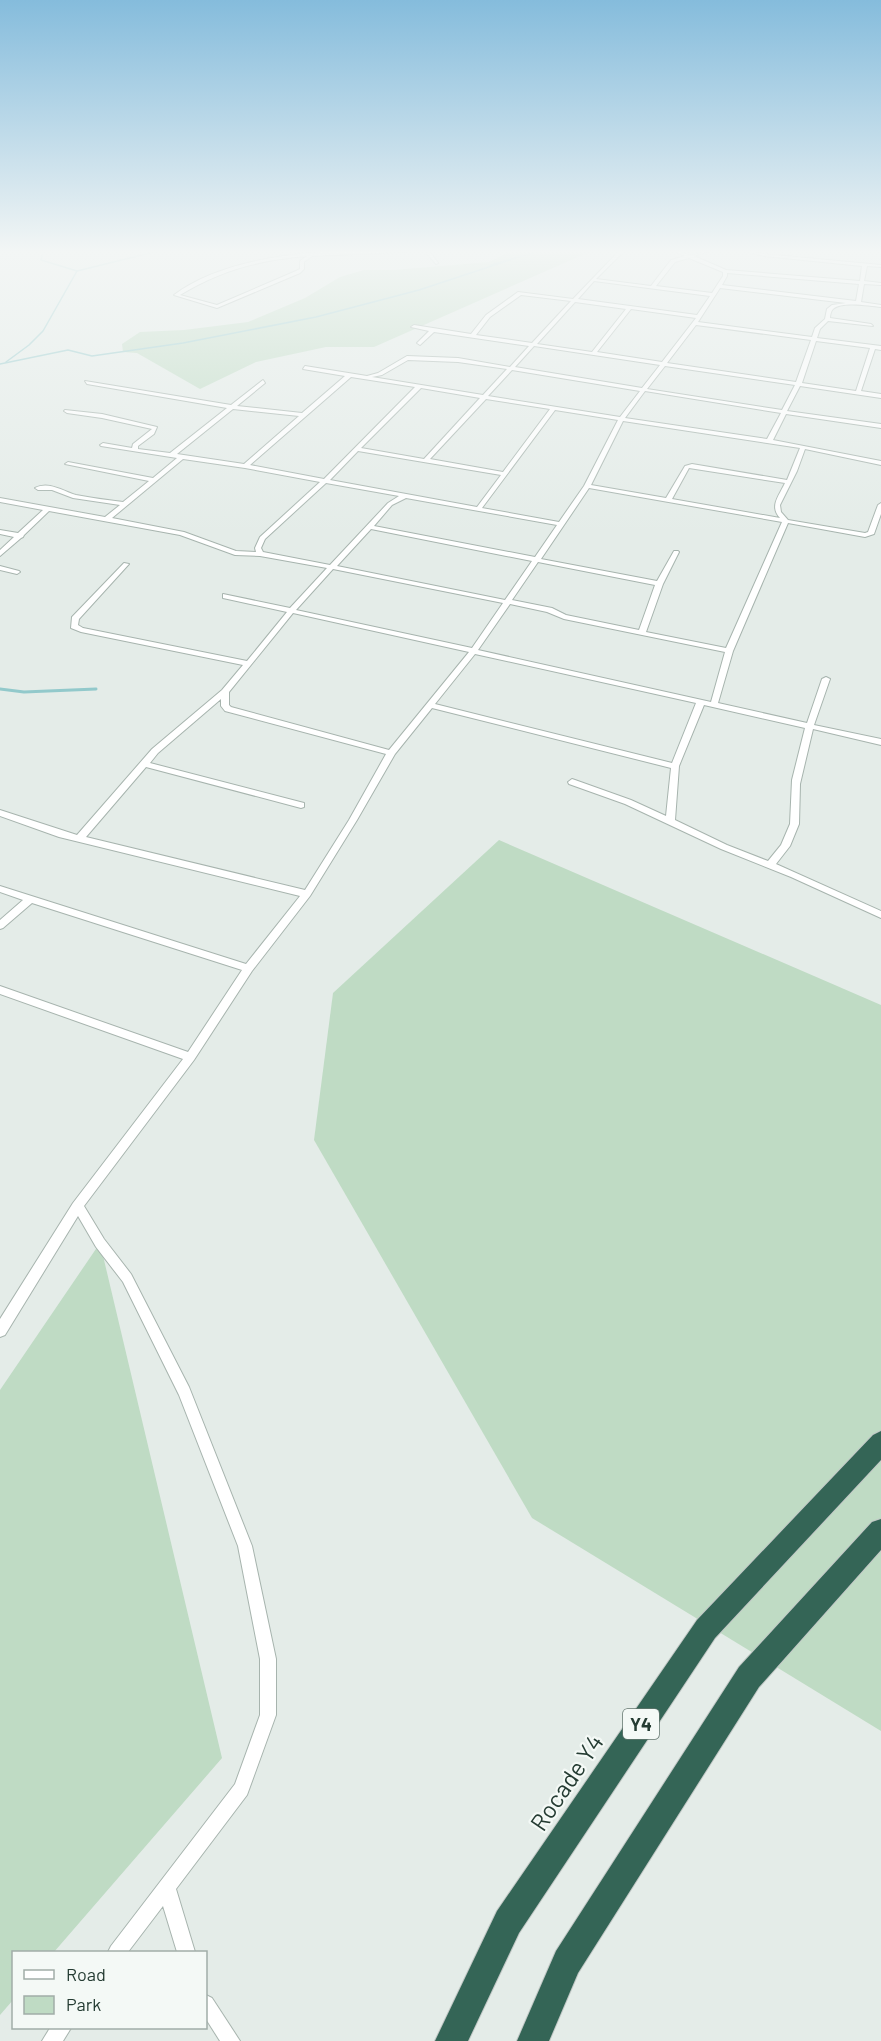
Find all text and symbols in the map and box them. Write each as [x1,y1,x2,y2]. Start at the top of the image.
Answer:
road number: Y4 [623,1709,659,1739]
street label: Rocade Y4 [523,1728,609,1836]
legend [12,1951,207,2029]
text: Road [66,1963,106,1985]
text: Park [66,1993,101,2015]

